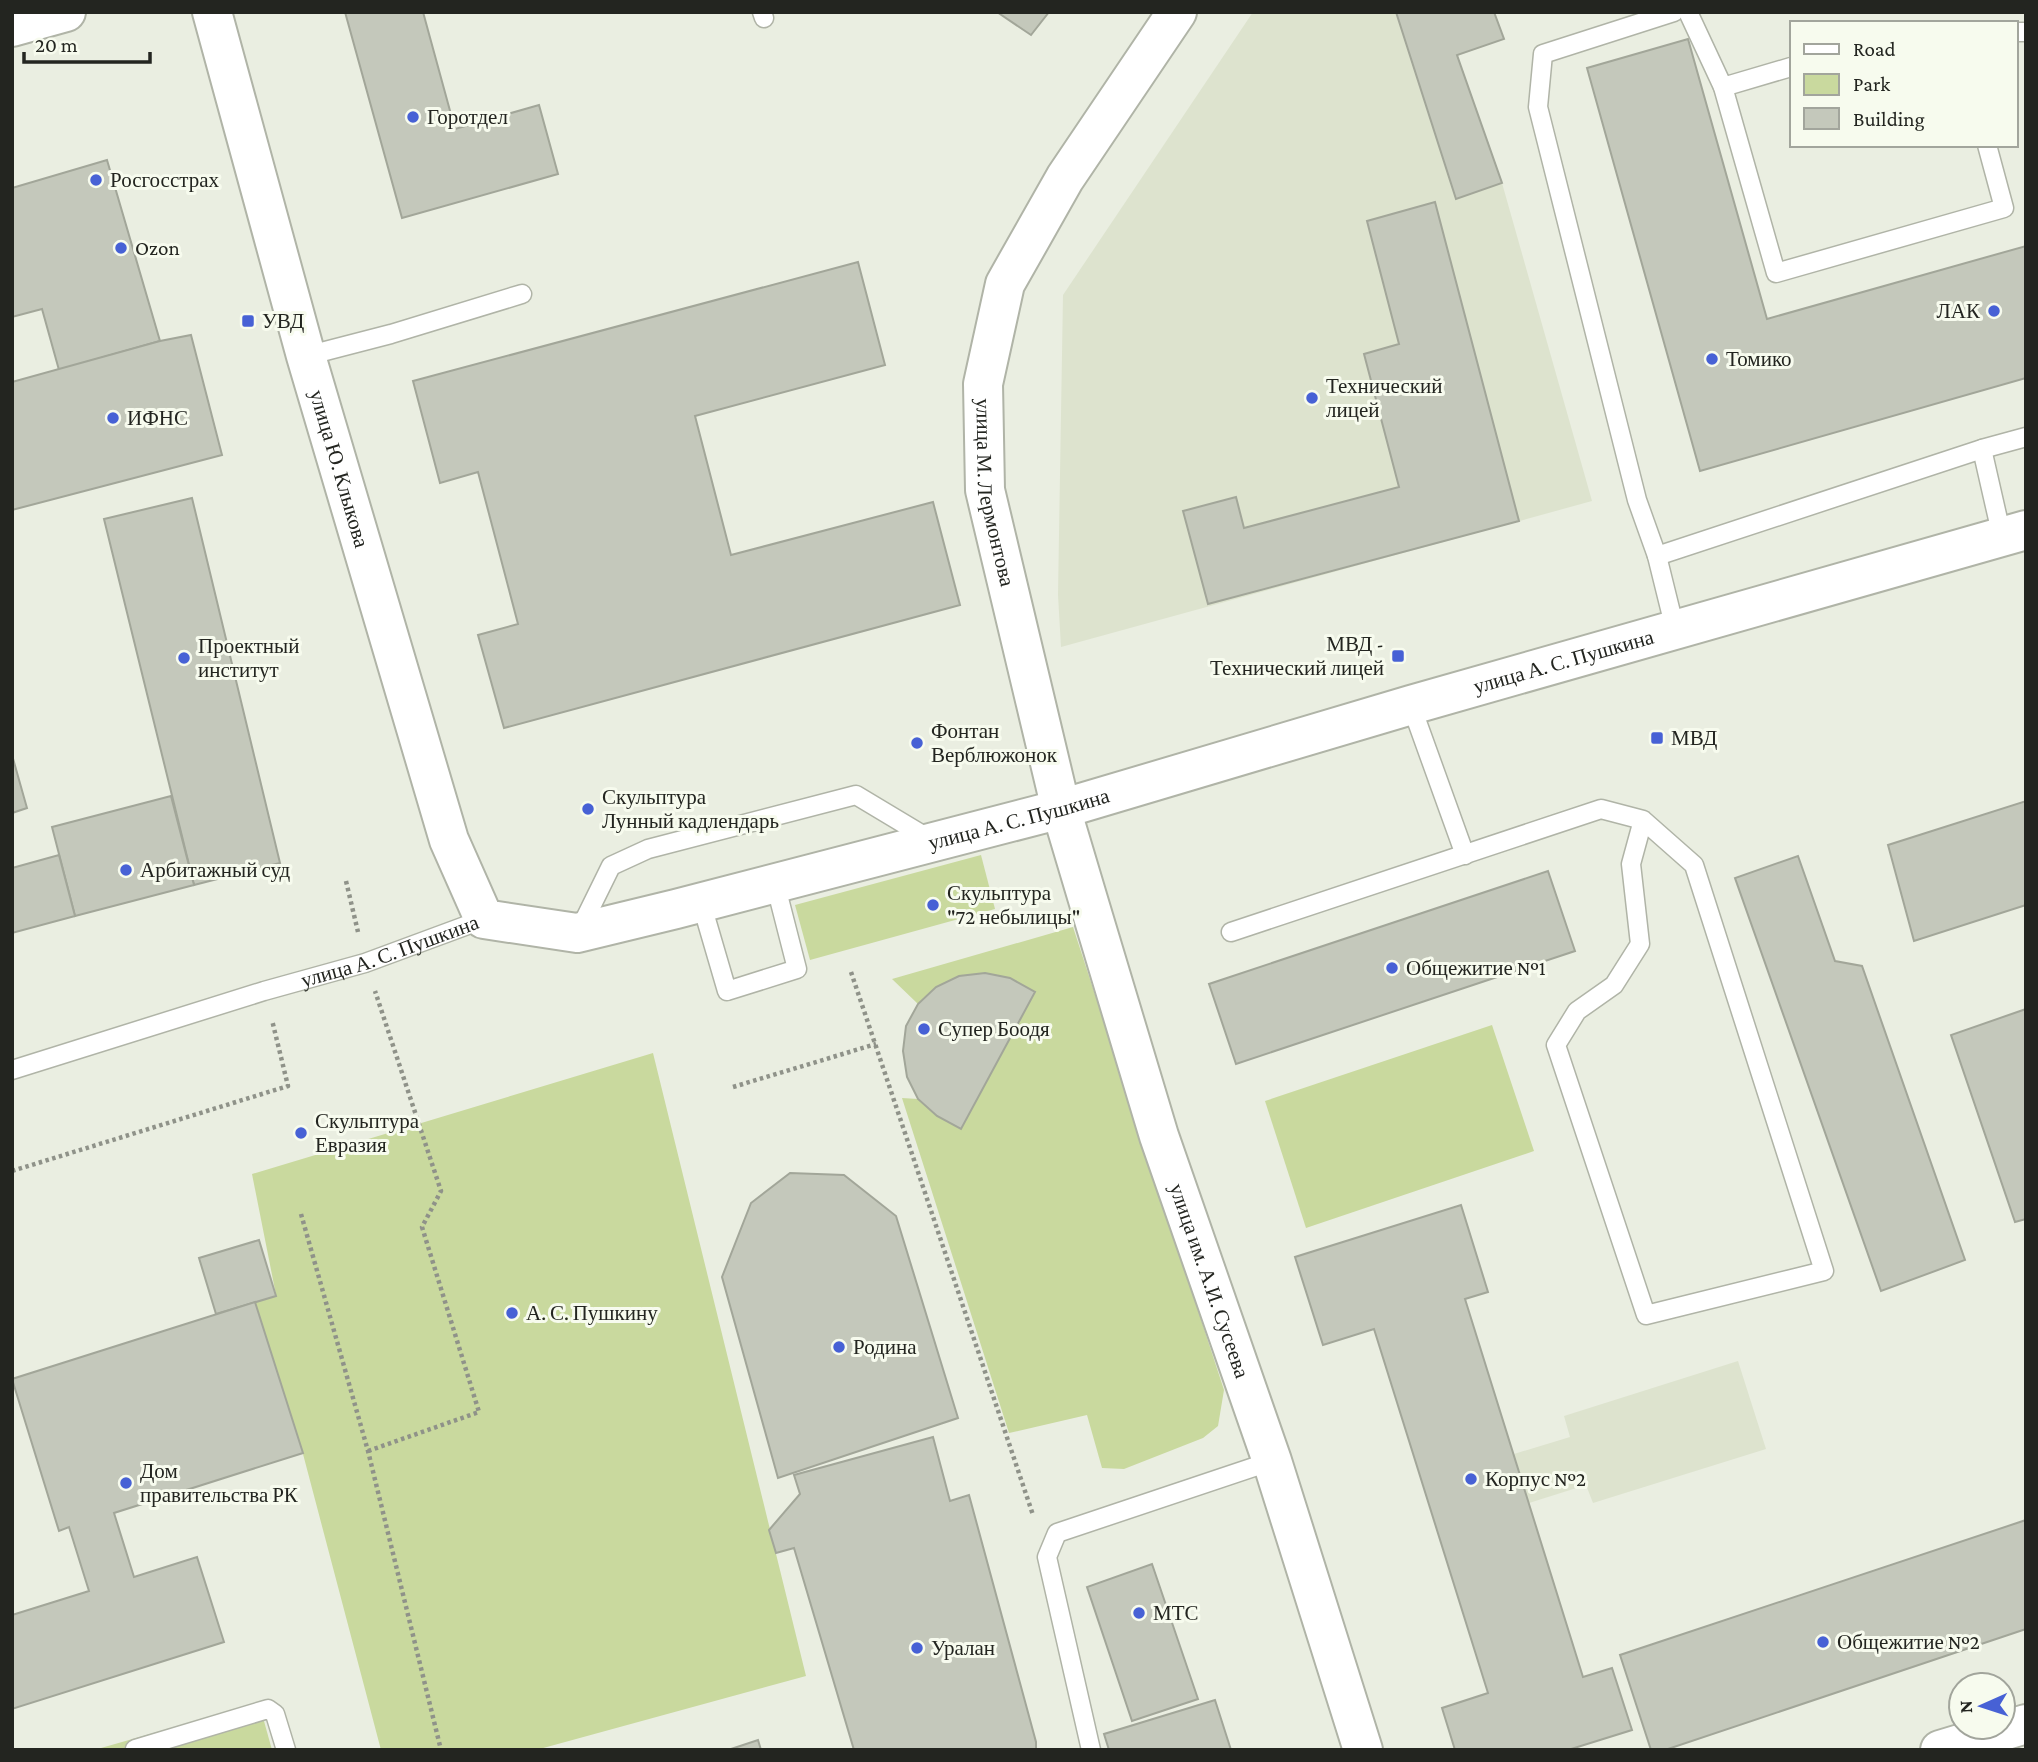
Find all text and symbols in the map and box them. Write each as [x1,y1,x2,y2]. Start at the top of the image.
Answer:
scale bar [24,21,150,65]
legend [1790,21,2017,147]
text: 20 m [35,33,78,57]
text: Road [1853,37,1896,61]
text: Park [1853,72,1890,96]
place label: Горотдел [427,105,508,129]
text: Building [1853,107,1925,131]
marker: Горотдел [405,109,421,125]
place label: Росгосстрах [110,168,220,192]
marker: Росгосстрах [88,172,104,188]
place label: Ozon [135,236,180,260]
marker: Ozon [113,240,129,256]
place label: ЛАК [1937,299,1981,323]
marker: ЛАК [1986,303,2002,319]
place label: УВД [262,309,304,333]
marker: УВД [240,313,256,329]
place label: Томико [1726,347,1792,371]
marker: Томико [1704,351,1720,367]
place label: Технический лицей [1326,374,1442,422]
street label: улица Ю. Клыкова [305,387,374,551]
marker: Технический лицей [1304,390,1320,406]
street label: улица М. Лермонтова [971,398,1020,589]
place label: ИФНС [127,406,188,430]
marker: ИФНС [105,410,121,426]
street label: улица А. С. Пушкина [1471,624,1657,699]
place label: МВД - Технический лицей [1210,632,1384,680]
place label: Проектный институт [198,634,299,682]
marker: МВД - Технический лицей [1390,648,1406,664]
marker: Проектный институт [176,650,192,666]
place label: Фонтан Верблюжонок [931,719,1058,767]
place label: МВД [1671,726,1717,750]
marker: МВД [1649,730,1665,746]
marker: Фонтан Верблюжонок [909,735,925,751]
street label: улица А. С. Пушкина [926,783,1113,855]
place label: Скульптура Лунный кадлендарь [602,785,779,833]
marker: Скульптура Лунный кадлендарь [580,801,596,817]
place label: Арбитажный суд [140,858,291,882]
marker: Арбитажный суд [118,862,134,878]
place label: Скульптура "72 небылицы" [947,881,1080,929]
marker: Скульптура "72 небылицы" [925,897,941,913]
street label: улица А. С. Пушкина [298,910,483,992]
place label: Общежитие №1 [1406,956,1546,980]
marker: Общежитие №1 [1384,960,1400,976]
place label: Супер Боодя [938,1017,1050,1041]
marker: Супер Боодя [916,1021,932,1037]
place label: Скульптура Евразия [315,1109,420,1157]
marker: Скульптура Евразия [293,1125,309,1141]
street label: улица им. А.И. Сусеева [1164,1180,1254,1382]
place label: А. С. Пушкину [526,1301,658,1325]
marker: А. С. Пушкину [504,1305,520,1321]
place label: Родина [853,1335,917,1359]
marker: Родина [831,1339,847,1355]
place label: Дом правительства РК [140,1459,299,1507]
place label: Корпус №2 [1485,1467,1586,1491]
marker: Корпус №2 [1463,1471,1479,1487]
marker: Дом правительства РК [118,1475,134,1491]
place label: МТС [1153,1601,1199,1625]
marker: МТС [1131,1605,1147,1621]
place label: Общежитие №2 [1837,1630,1980,1654]
marker: Общежитие №2 [1815,1634,1831,1650]
place label: Уралан [931,1636,995,1660]
marker: Уралан [909,1640,925,1656]
north arrow [1947,1671,2017,1741]
text: N [1955,1700,1976,1714]

